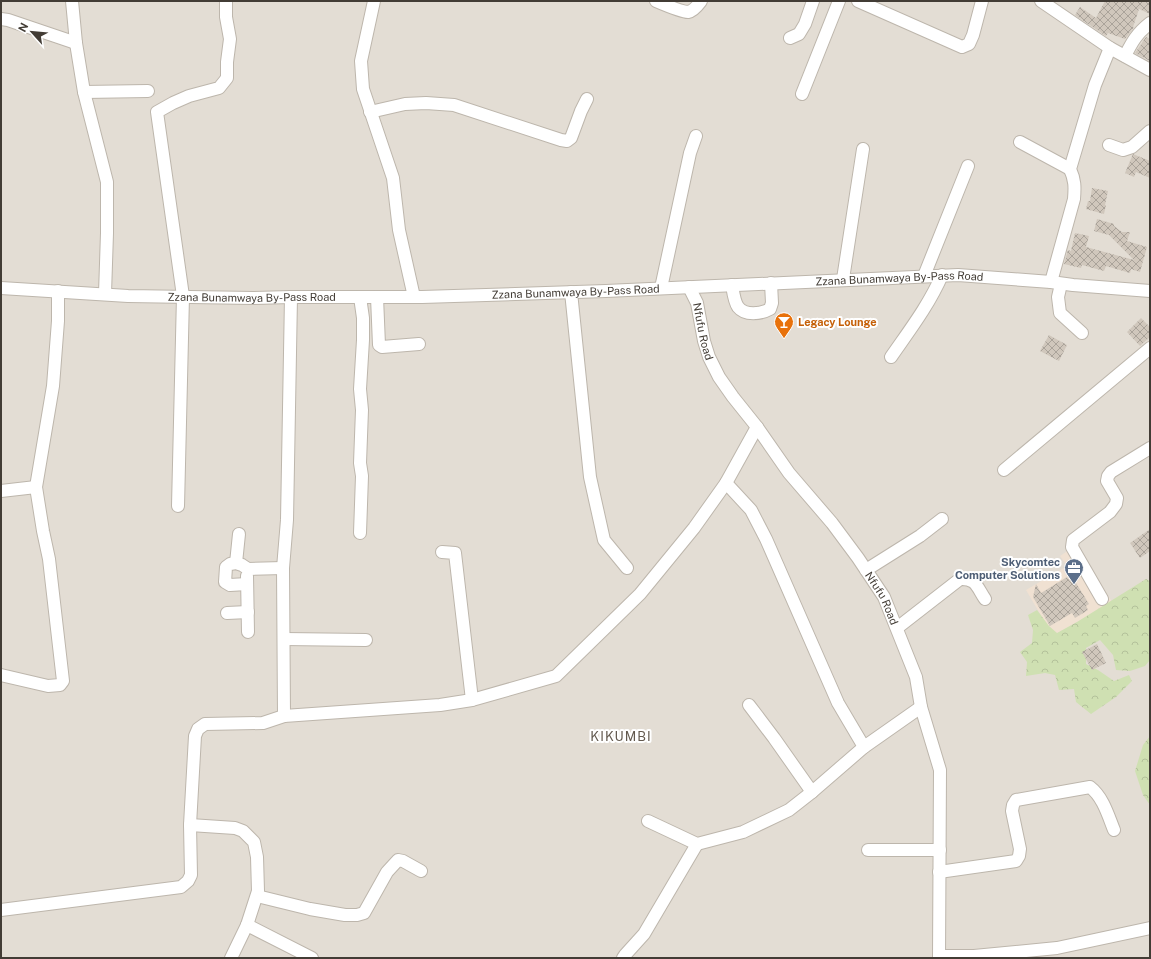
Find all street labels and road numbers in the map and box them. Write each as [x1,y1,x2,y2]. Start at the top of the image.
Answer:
street label: Zzana Bunamwaya By-Pass Road [815,269,984,287]
street label: Zzana Bunamwaya By-Pass Road [491,283,660,301]
street label: Zzana Bunamwaya By-Pass Road [167,291,336,304]
street label: Nfufu Road [691,302,716,362]
street label: Nfufu Road [863,569,900,626]

